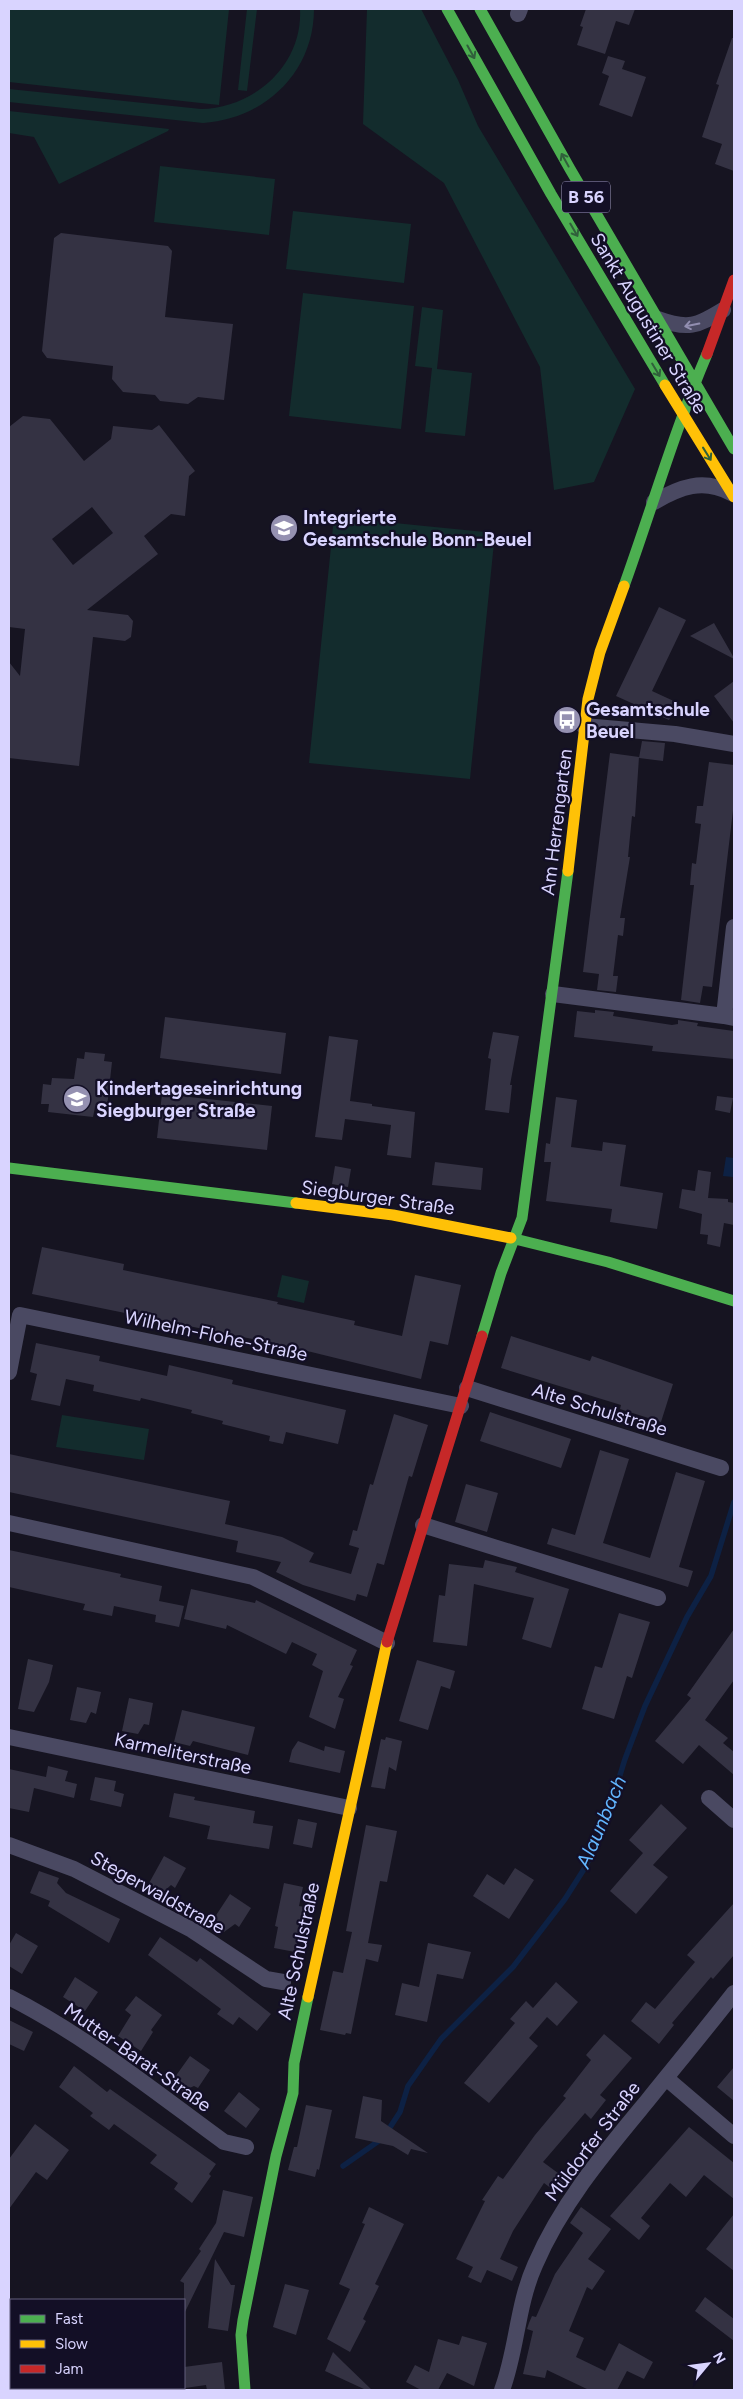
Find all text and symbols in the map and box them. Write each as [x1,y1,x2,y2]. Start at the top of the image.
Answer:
one-way arrow [466,44,476,59]
one-way arrow [559,153,569,167]
road number: B 56 [562,182,610,212]
one-way arrow [569,222,579,236]
street label: Sankt Augustiner Straße [585,229,712,418]
one-way arrow [684,320,700,330]
one-way arrow [651,362,661,376]
one-way arrow [702,446,712,460]
place label: Integrierte Gesamtschule Bonn-Beuel [303,506,532,551]
school or university icon: Integrierte Gesamtschule Bonn-Beuel [269,513,299,543]
place label: Gesamtschule Beuel [586,698,710,743]
bus stop icon: Gesamtschule Beuel [552,705,582,735]
street label: Am Herrengarten [536,747,577,897]
place label: Kindertageseinrichtung Siegburger Straße [96,1077,302,1122]
school or university icon: Kindertageseinrichtung Siegburger Straße [62,1084,92,1114]
street label: Siegburger Straße [300,1175,456,1220]
street label: Wilhelm-Flohe-Straße [122,1305,310,1366]
street label: Alte Schulstraße [530,1378,670,1441]
street label: Karmeliterstraße [112,1728,254,1779]
water label: Alaunbach [570,1772,631,1873]
street label: Stegerwaldstraße [87,1846,229,1939]
street label: Alte Schulstraße [273,1880,324,2022]
street label: Mutter-Barat-Straße [60,1998,216,2117]
street label: Müldorfer Straße [540,2077,645,2206]
legend [10,2299,185,2389]
text: Fast [55,2310,84,2328]
text: Slow [55,2335,88,2353]
north arrow [683,2339,733,2389]
text: N [709,2349,729,2367]
text: Jam [55,2360,83,2378]

